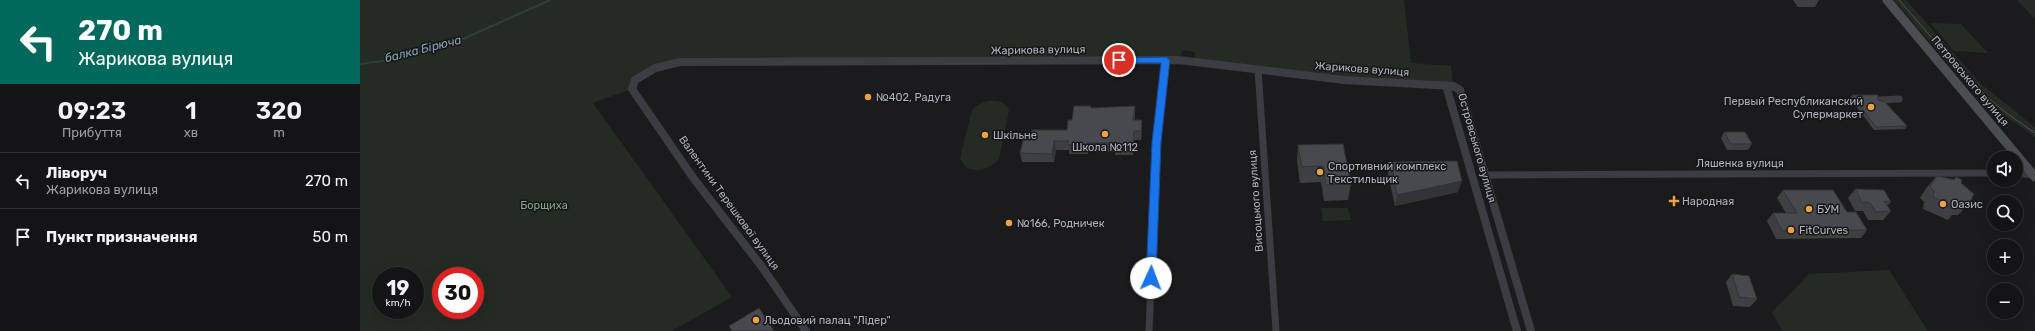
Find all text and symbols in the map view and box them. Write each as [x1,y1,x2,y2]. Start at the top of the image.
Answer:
text: 270 m [78,14,163,47]
icon: left [12,16,64,68]
water label: балка Бірюча [383,33,463,65]
street label: Петровського вулиця [1929,33,2011,129]
street label: Жарикова вулиця [990,43,1086,57]
pin [1102,43,1136,77]
text: Жарикова вулиця [78,48,233,70]
icon: arrive [1108,49,1130,71]
street label: Жарикова вулиця [1314,59,1410,79]
place label: №402, Радуга [876,91,951,104]
marker: №402, Радуга [863,92,873,102]
street label: Островського вулиця [1455,92,1499,204]
place label: Первый Республиканский Супермаркет [1724,95,1863,121]
text: 09:23 [58,97,126,125]
text: 1 [185,97,197,125]
text: 320 [256,97,302,125]
marker: Первый Республиканский Супермаркет [1866,102,1876,112]
text: Прибуття [62,125,122,140]
text: хв [184,125,198,140]
text: m [273,125,285,140]
place label: Шкільне [993,129,1037,142]
marker: Школа №112 [1100,129,1110,139]
marker: Шкільне [980,130,990,140]
street label: Валентини Терешкової вулиця [676,133,782,273]
place label: Школа №112 [1072,141,1138,154]
street label: Висоцького вулиця [1246,150,1266,252]
map controls [1987,151,2023,319]
button: sound [1987,151,2023,187]
street label: Ляшенка вулиця [1696,157,1784,170]
place label: Спортивний комплекс Текстильщик [1328,160,1446,186]
text: Ліворуч [46,164,107,182]
marker: Спортивний комплекс Текстильщик [1315,167,1325,177]
icon: left [12,170,34,192]
text: 270 m [305,172,348,190]
text: Жарикова вулиця [46,182,158,197]
place label: Народная [1682,195,1734,208]
button: search [1987,195,2023,231]
marker: Народная [1669,196,1679,206]
place label: Оазис [1951,198,1983,211]
park label: Борщиха [520,199,568,212]
marker: Оазис [1938,199,1948,209]
place label: БУМ [1817,203,1839,216]
marker: БУМ [1804,204,1814,214]
place label: №166, Родничек [1017,217,1105,230]
marker: №166, Родничек [1004,218,1014,228]
place label: FitCurves [1799,224,1849,237]
marker: FitCurves [1786,225,1796,235]
icon: arrive [12,226,34,248]
text: Пункт призначення [46,228,198,246]
text: 50 m [313,228,348,246]
button: + [1987,239,2023,275]
position arrow [1130,257,1172,299]
speed limit sign: 30 [432,267,484,319]
text: 19 [387,276,409,300]
button: − [1987,283,2023,319]
text: km/h [386,297,410,309]
place label: Льодовий палац "Лідер" [764,314,891,327]
marker: Льодовий палац "Лідер" [751,315,761,325]

